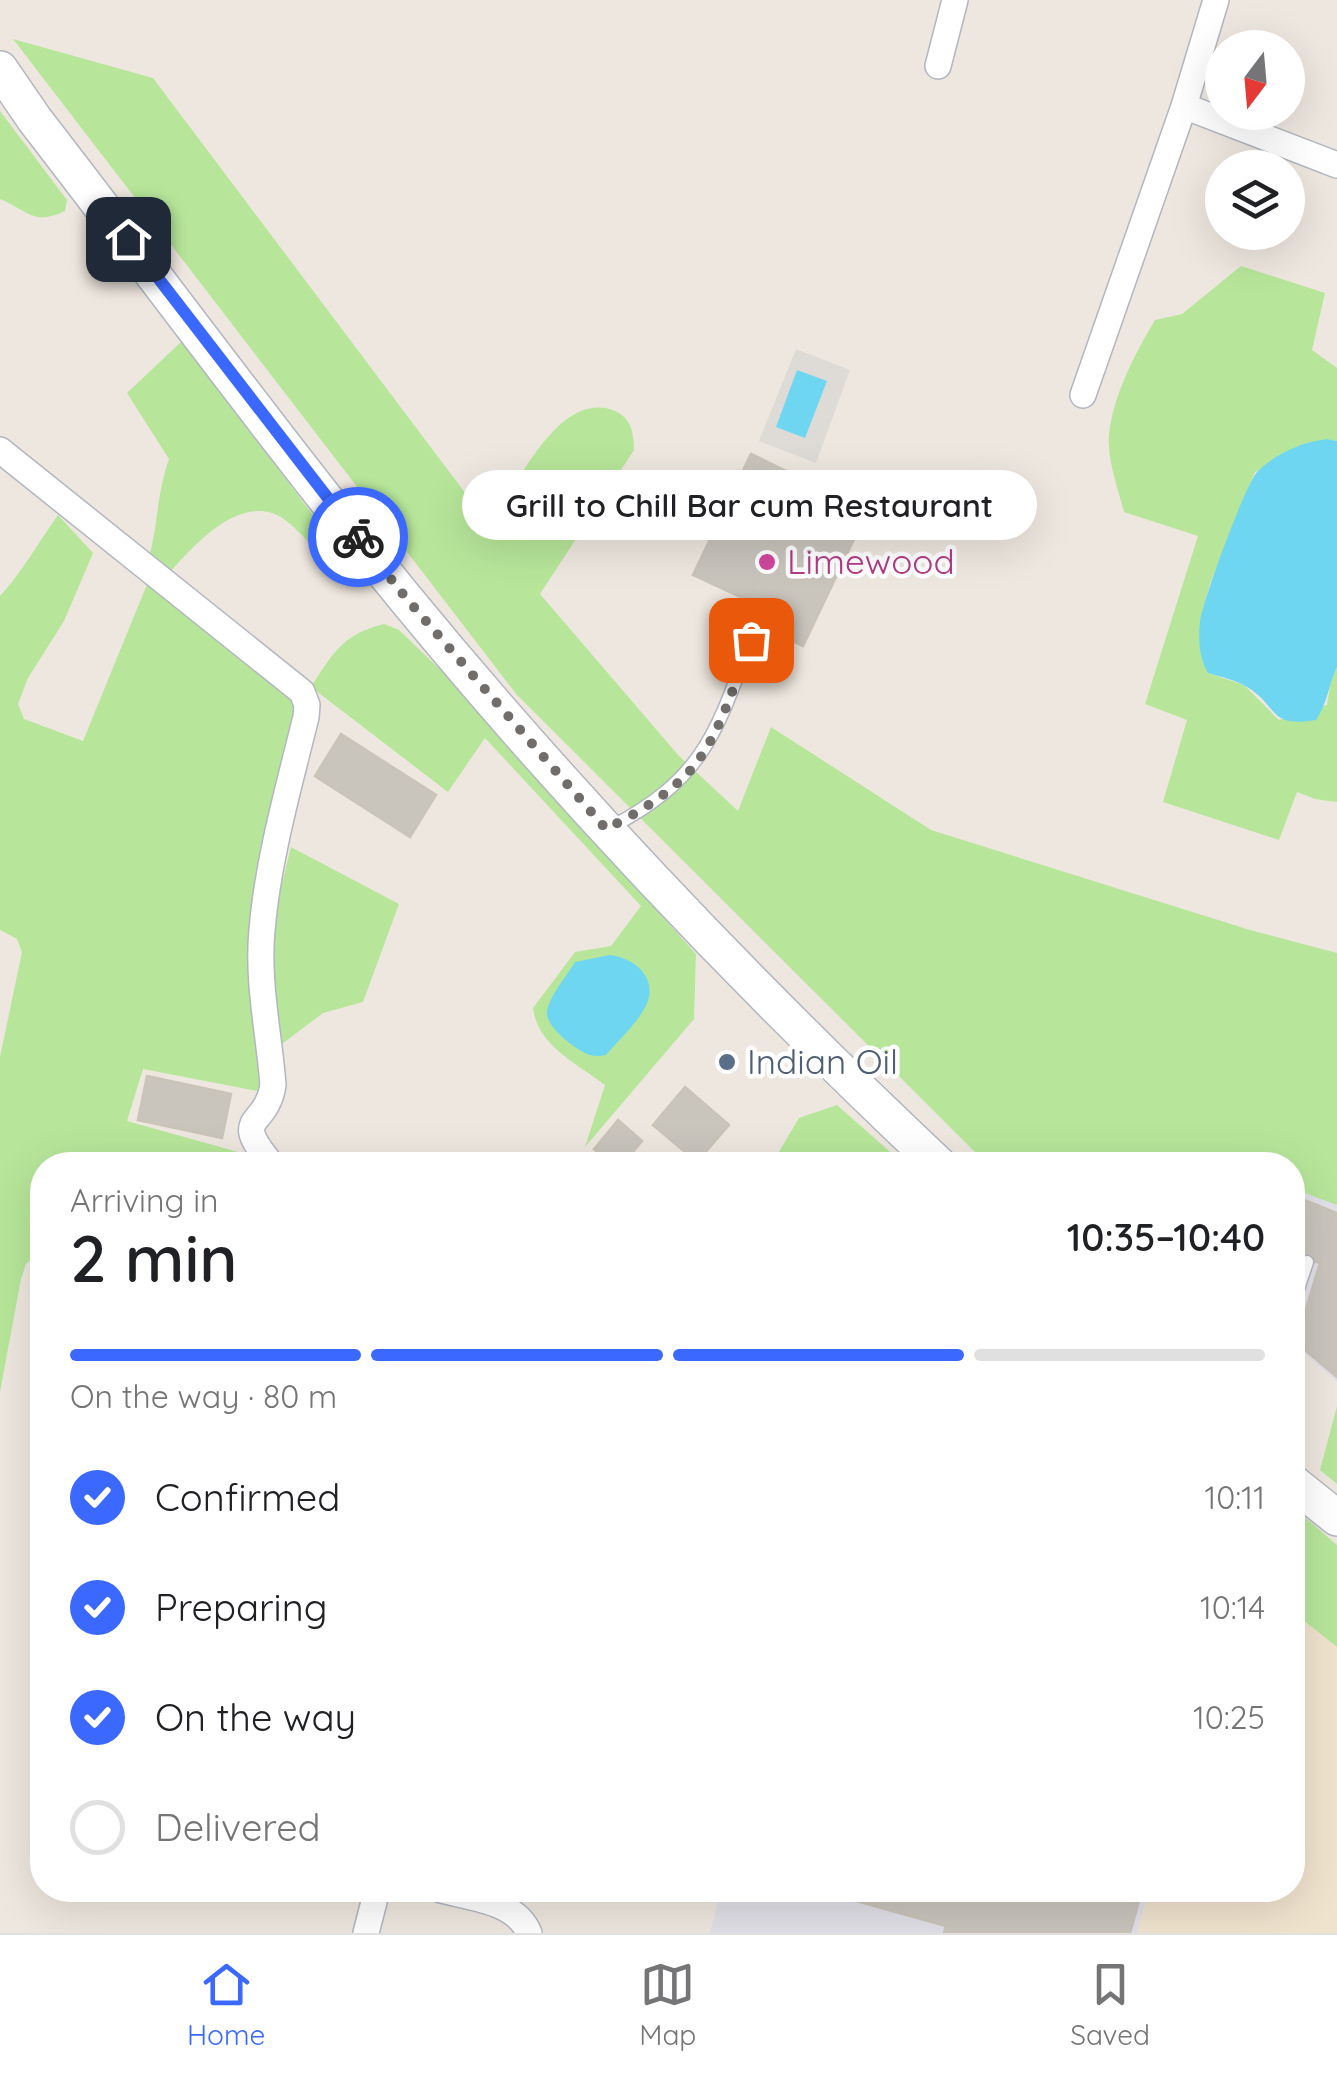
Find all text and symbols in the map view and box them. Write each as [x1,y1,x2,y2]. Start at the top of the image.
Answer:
north arrow [1205,30,1305,130]
map controls [1205,30,1305,250]
button: layers [1205,150,1305,250]
pin [86,197,171,282]
icon: home [101,212,156,267]
callout: Grill to Chill Bar cum Restaurant [463,470,1038,540]
text: Grill to Chill Bar cum Restaurant [506,485,993,525]
courier [308,487,408,587]
icon: bike [331,510,386,565]
place label: Limewood [787,539,955,583]
marker: Limewood [756,551,778,573]
pin [709,598,794,683]
icon: bag [724,613,779,668]
place label: Indian Oil [747,1039,898,1083]
marker: Indian Oil [716,1051,738,1073]
text: Arriving in [70,1180,219,1220]
text: 10:35–10:40 [1067,1213,1265,1261]
text: 2 min [70,1217,238,1298]
text: On the way · 80 m [70,1376,337,1416]
icon: check [70,1470,125,1525]
text: Confirmed [155,1473,340,1521]
text: 10:11 [1204,1477,1265,1517]
icon: check [70,1580,125,1635]
text: Preparing [155,1583,327,1631]
text: 10:14 [1200,1587,1265,1627]
icon: check [70,1690,125,1745]
text: On the way [155,1693,356,1741]
text: 10:25 [1193,1697,1265,1737]
text: Delivered [155,1803,321,1851]
tab: Home [187,1957,265,2052]
tab: Map [639,1957,696,2052]
tab: Saved [1070,1957,1150,2052]

